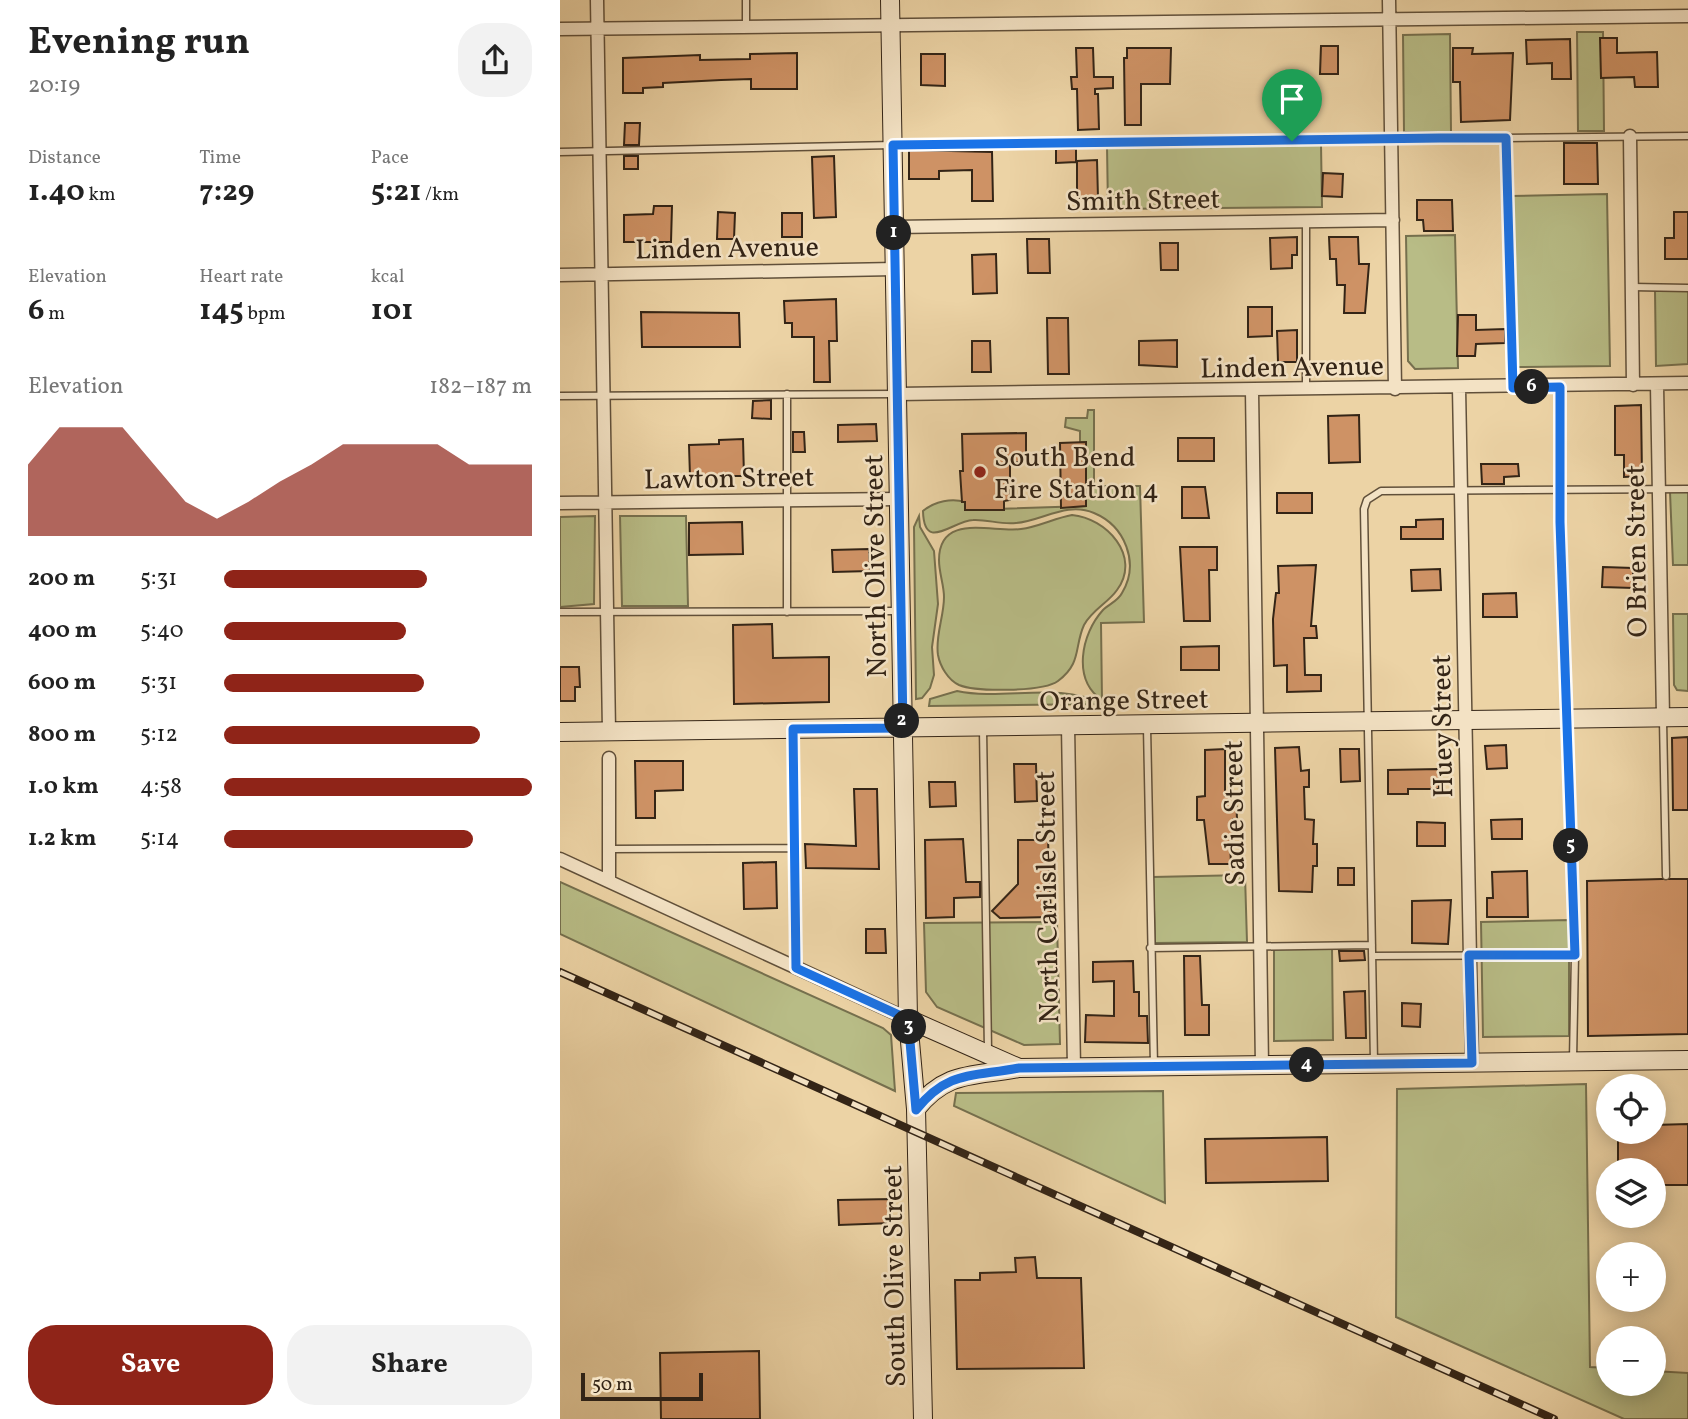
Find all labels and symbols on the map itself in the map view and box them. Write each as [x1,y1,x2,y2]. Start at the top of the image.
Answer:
pin [1262,69,1322,141]
street label: Smith Street [1066,181,1220,222]
pin: 1 [876,216,912,250]
street label: Linden Avenue [635,228,819,271]
street label: Linden Avenue [1200,347,1384,390]
pin: 6 [1514,370,1550,404]
place label: South Bend Fire Station 4 [994,439,1159,510]
street label: North Olive Street [855,454,898,678]
street label: Lawton Street [643,459,815,500]
marker: South Bend Fire Station 4 [972,464,988,480]
street label: O Brien Street [1616,464,1659,638]
street label: Huey Street [1423,654,1464,798]
street label: Orange Street [1039,681,1209,722]
pin: 2 [884,704,920,738]
street label: Sadie Street [1215,740,1256,886]
street label: North Carlisle Street [1027,770,1070,1024]
pin: 5 [1553,828,1588,864]
pin: 3 [892,1010,926,1044]
pin: 4 [1290,1048,1324,1082]
street label: South Olive Street [874,1164,917,1387]
scale bar [581,1370,704,1402]

